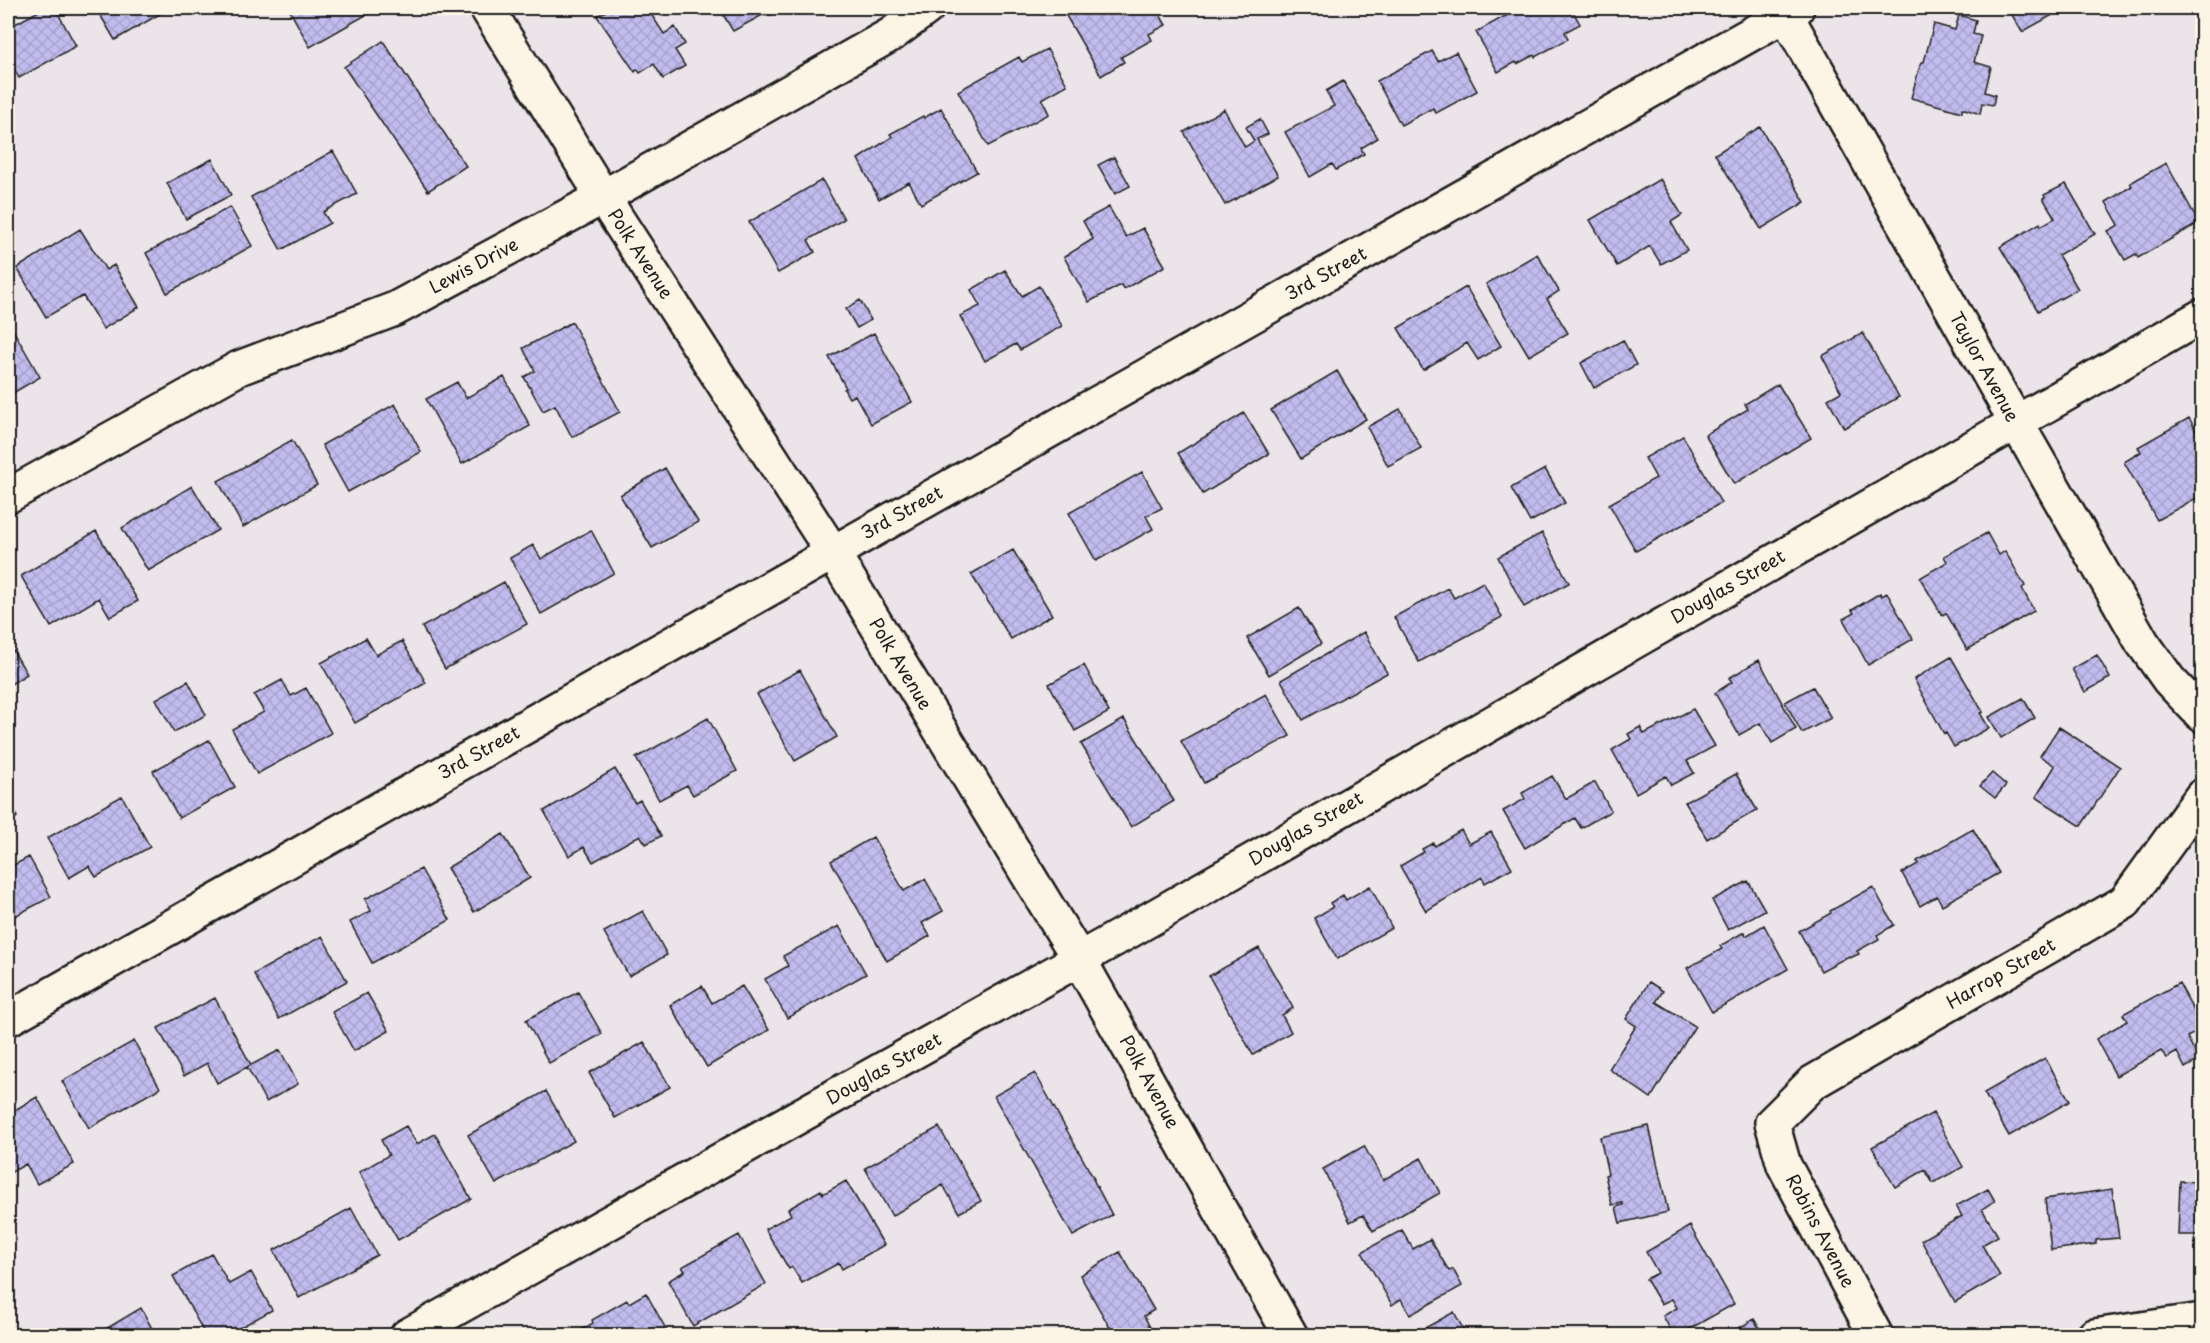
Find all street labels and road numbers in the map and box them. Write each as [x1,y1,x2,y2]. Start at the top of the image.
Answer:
street label: Polk Avenue [602,203,681,304]
street label: Lewis Drive [424,230,523,299]
street label: 3rd Street [1280,239,1371,306]
street label: Taylor Avenue [1944,306,2027,426]
street label: 3rd Street [856,478,947,545]
street label: Douglas Street [1665,542,1790,629]
street label: Polk Avenue [863,612,940,715]
street label: 3rd Street [433,718,524,785]
street label: Douglas Street [1243,784,1368,871]
street label: Harrop Street [1941,930,2060,1015]
street label: Douglas Street [821,1025,946,1111]
street label: Polk Avenue [1113,1030,1187,1133]
street label: Robins Avenue [1780,1169,1863,1292]

